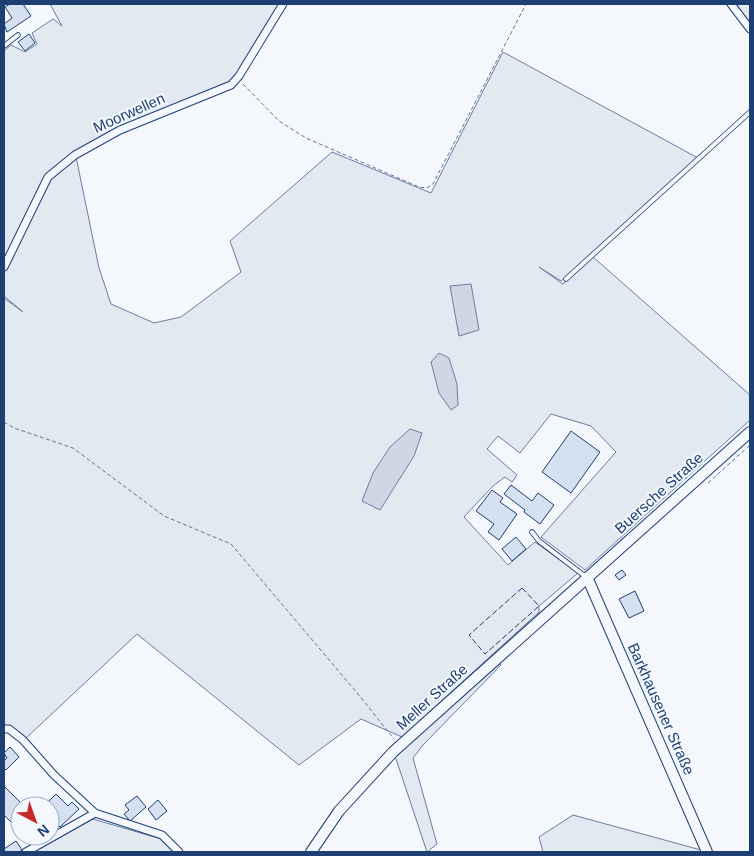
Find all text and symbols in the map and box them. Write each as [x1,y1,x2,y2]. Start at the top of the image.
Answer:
street label: Moorwellen [90,89,167,136]
street label: Buersche Straße [611,449,706,537]
street label: Barkhausener Straße [625,640,698,777]
street label: Meller Straße [393,660,471,733]
north arrow [10,796,60,846]
text: N [34,821,53,840]

